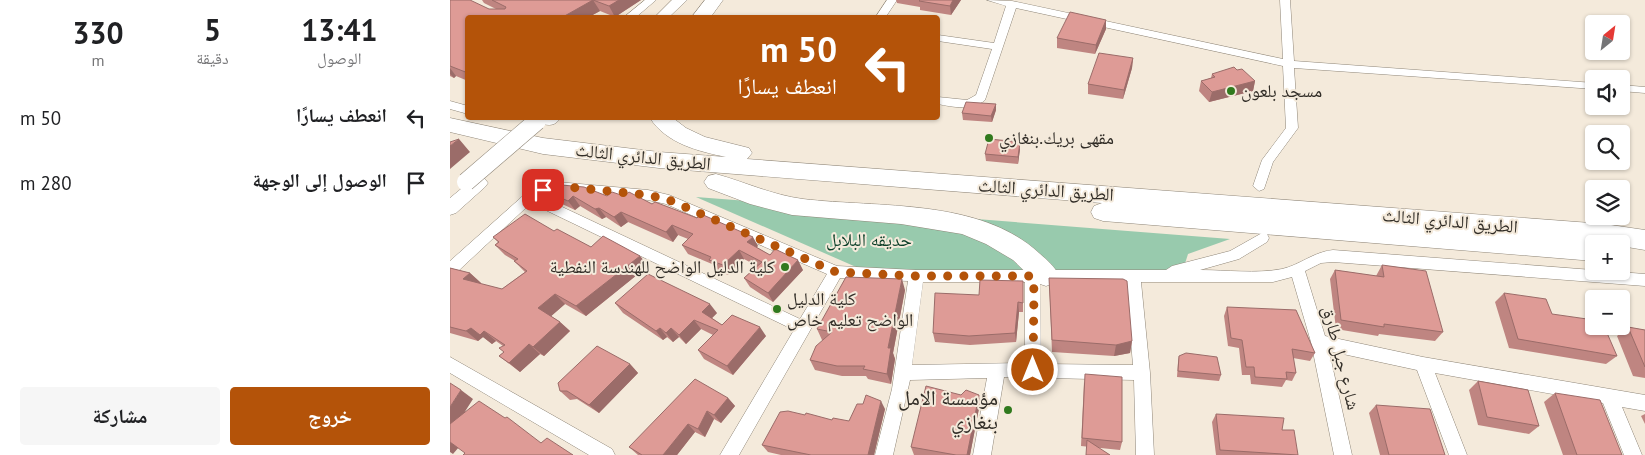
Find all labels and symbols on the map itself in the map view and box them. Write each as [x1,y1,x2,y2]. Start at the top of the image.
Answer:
north arrow [1585,15,1630,60]
place label: مسجد بلعون [1241,79,1322,102]
marker: مسجد بلعون [1225,85,1237,97]
place label: مقهى بريك.بنغازي [999,126,1114,153]
marker: مقهى بريك.بنغازي [983,132,995,144]
street label: الطريق الدائري الثالث [574,138,712,179]
pin [522,169,564,211]
street label: الطريق الدائري الثالث [977,173,1115,209]
street label: الطريق الدائري الثالث [1381,203,1519,241]
park label: حديقه البلابل [826,228,912,251]
place label: كلية الدليل الواضح للهندسة النفطية [550,255,776,279]
marker: كلية الدليل الواضح للهندسة النفطية [779,261,791,273]
place label: كلية الدليل الواضح تعليم خاص [787,287,913,332]
marker: كلية الدليل الواضح تعليم خاص [771,303,783,315]
street label: شارع جبل طارق [1317,304,1365,412]
position arrow [1006,343,1058,395]
place label: مؤسسة الامل بنغازي [898,384,998,438]
marker: مؤسسة الامل بنغازي [1002,404,1014,416]

